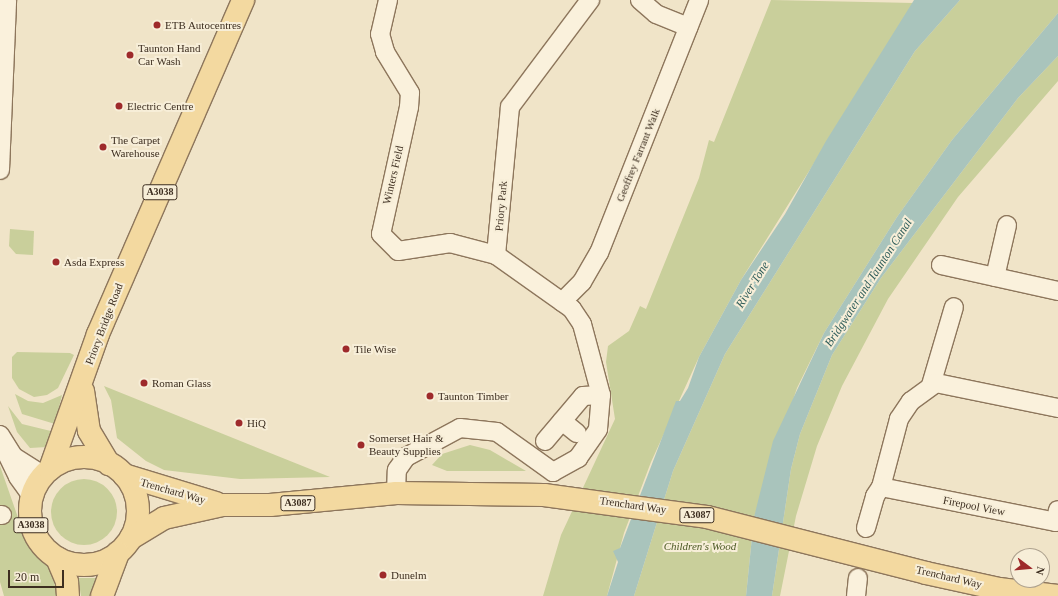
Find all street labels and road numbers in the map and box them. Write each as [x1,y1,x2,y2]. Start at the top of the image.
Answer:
street label: Geoffrey Farrant Walk [613,106,663,204]
street label: Winters Field [380,144,406,206]
street label: Priory Park [492,180,510,232]
road number: A3038 [142,184,178,200]
street label: Priory Bridge Road [82,281,126,367]
street label: Trenchard Way [139,475,207,507]
street label: Firepool View [942,493,1006,519]
street label: Trenchard Way [599,494,667,516]
road number: A3087 [280,495,316,511]
road number: A3087 [679,507,715,523]
road number: A3038 [13,517,49,533]
street label: Trenchard Way [915,563,983,591]

